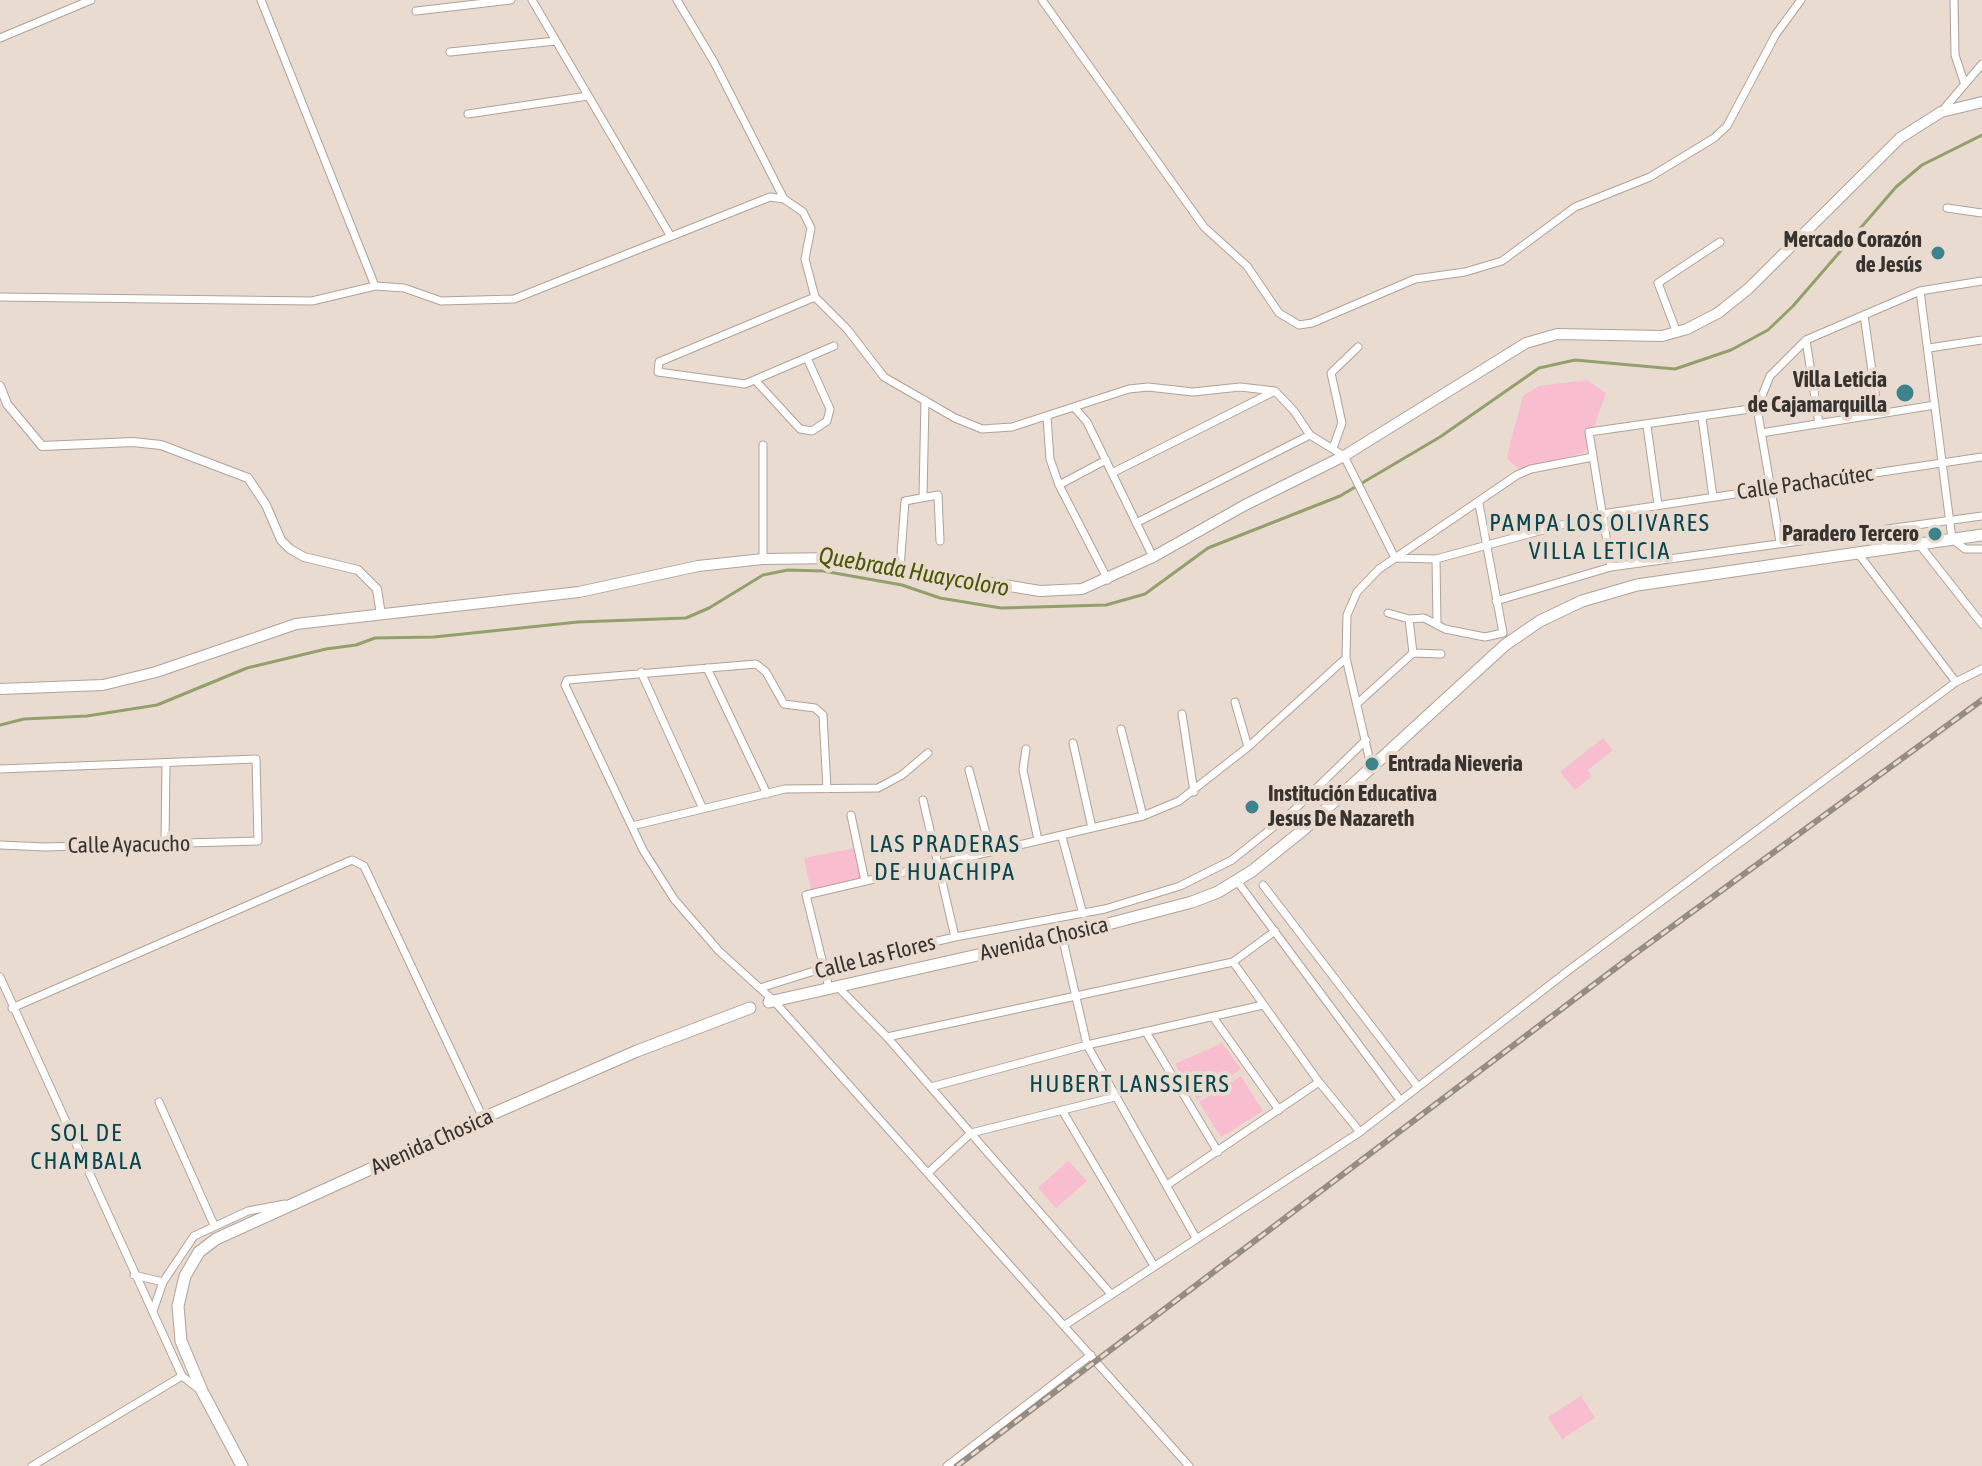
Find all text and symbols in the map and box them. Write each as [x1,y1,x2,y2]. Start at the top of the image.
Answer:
place label: Mercado Corazón de Jesús [1783,227,1922,278]
marker: Mercado Corazón de Jesús [1929,244,1947,262]
place label: Villa Leticia de Cajamarquilla [1748,367,1887,418]
marker: Villa Leticia de Cajamarquilla [1894,382,1916,404]
street label: Calle Pachacútec [1735,460,1875,506]
district label: PAMPA LOS OLIVARES VILLA LETICIA [1489,509,1711,565]
place label: Paradero Tercero [1782,521,1919,547]
marker: Paradero Tercero [1926,525,1944,543]
water label: Quebrada Huaycoloro [817,541,1011,603]
place label: Entrada Nieveria [1388,751,1523,777]
marker: Entrada Nieveria [1363,755,1381,773]
place label: Institución Educativa Jesus De Nazareth [1268,781,1437,832]
marker: Institución Educativa Jesus De Nazareth [1243,798,1261,816]
district label: LAS PRADERAS DE HUACHIPA [869,830,1021,886]
street label: Calle Ayacucho [68,831,190,859]
street label: Avenida Chosica [977,911,1111,967]
street label: Calle Las Flores [812,929,938,985]
district label: HUBERT LANSSIERS [1029,1070,1231,1098]
street label: Avenida Chosica [367,1103,497,1181]
district label: SOL DE CHAMBALA [31,1119,143,1175]

